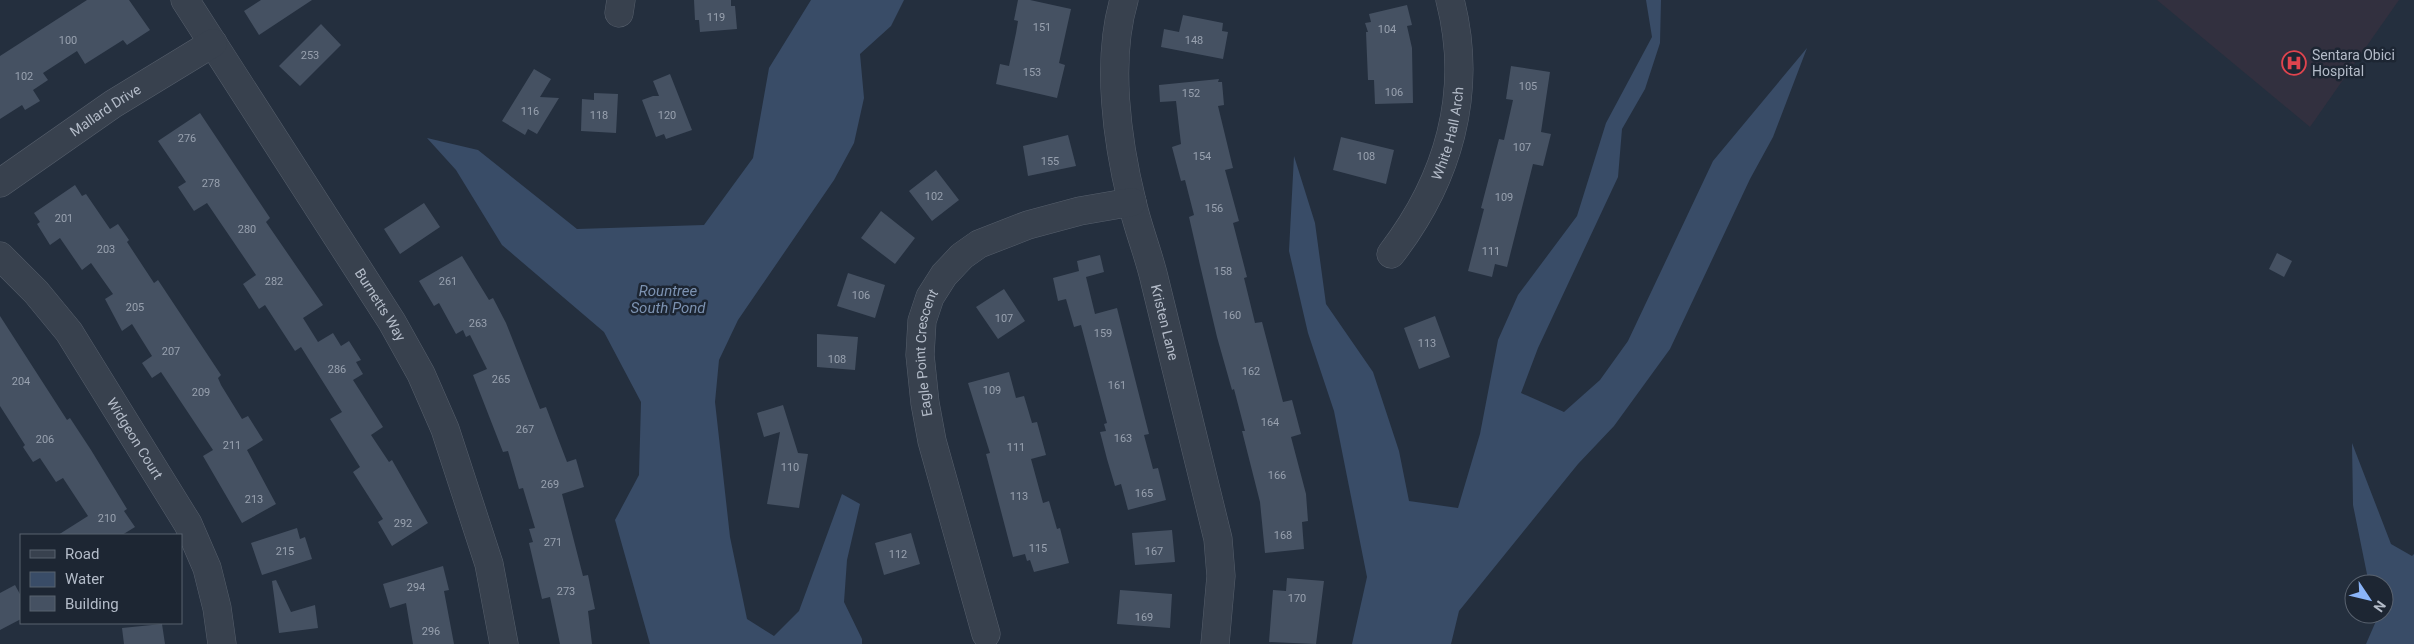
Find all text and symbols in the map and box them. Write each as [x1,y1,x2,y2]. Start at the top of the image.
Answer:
house number: 119 [707,11,725,24]
house number: 151 [1033,21,1051,34]
house number: 104 [1378,23,1396,36]
house number: 100 [59,34,77,47]
house number: 148 [1185,34,1203,47]
place label: Sentara Obici Hospital [2312,47,2395,79]
house number: 253 [301,49,319,62]
hospital icon: Sentara Obici Hospital [2281,50,2307,76]
house number: 153 [1023,66,1041,79]
house number: 102 [15,70,33,83]
house number: 105 [1519,80,1537,93]
street label: Mallard Drive [67,81,144,140]
house number: 106 [1385,86,1403,99]
street label: White Hall Arch [1428,86,1466,182]
house number: 152 [1182,87,1200,100]
house number: 116 [521,105,539,118]
house number: 118 [590,109,608,122]
house number: 120 [658,109,676,122]
house number: 276 [178,132,196,145]
house number: 107 [1513,141,1531,154]
house number: 154 [1193,150,1211,163]
house number: 108 [1357,150,1375,163]
house number: 155 [1041,155,1059,168]
house number: 278 [202,177,220,190]
house number: 102 [925,190,943,203]
house number: 109 [1495,191,1513,204]
house number: 156 [1205,202,1223,215]
house number: 201 [55,212,73,225]
house number: 280 [238,223,256,236]
house number: 203 [97,243,115,256]
house number: 111 [1482,245,1500,258]
street label: Burnetts Way [352,265,409,344]
house number: 158 [1214,265,1232,278]
house number: 282 [265,275,283,288]
house number: 261 [439,275,457,288]
water label: Rountree South Pond [630,282,706,317]
street label: Kristen Lane [1148,283,1182,362]
street label: Eagle Point Crescent [912,286,941,418]
house number: 106 [852,289,870,302]
house number: 205 [126,301,144,314]
house number: 160 [1223,309,1241,322]
house number: 107 [995,312,1013,325]
house number: 263 [469,317,487,330]
house number: 159 [1094,327,1112,340]
house number: 113 [1418,337,1436,350]
house number: 207 [162,345,180,358]
house number: 108 [828,353,846,366]
house number: 286 [328,363,346,376]
house number: 162 [1242,365,1260,378]
house number: 265 [492,373,510,386]
house number: 204 [12,375,30,388]
house number: 161 [1108,379,1126,392]
house number: 109 [983,384,1001,397]
house number: 209 [192,386,210,399]
street label: Widgeon Court [104,395,166,482]
house number: 164 [1261,416,1279,429]
house number: 267 [516,423,534,436]
house number: 163 [1114,432,1132,445]
house number: 206 [36,433,54,446]
house number: 211 [223,439,241,452]
house number: 111 [1007,441,1025,454]
house number: 110 [781,461,799,474]
house number: 166 [1268,469,1286,482]
house number: 269 [541,478,559,491]
house number: 165 [1135,487,1153,500]
house number: 113 [1010,490,1028,503]
house number: 213 [245,493,263,506]
house number: 210 [98,512,116,525]
house number: 292 [394,517,412,530]
house number: 168 [1274,529,1292,542]
legend [20,534,182,624]
house number: 271 [544,536,562,549]
house number: 115 [1029,542,1047,555]
text: Road [65,545,99,563]
house number: 215 [276,545,294,558]
house number: 167 [1145,545,1163,558]
house number: 112 [889,548,907,561]
text: Water [65,570,104,588]
north arrow [2344,574,2394,624]
house number: 294 [407,581,425,594]
house number: 273 [557,585,575,598]
house number: 170 [1288,592,1306,605]
text: Building [65,595,119,613]
text: N [2370,598,2389,615]
house number: 169 [1135,611,1153,624]
house number: 296 [422,625,440,638]

